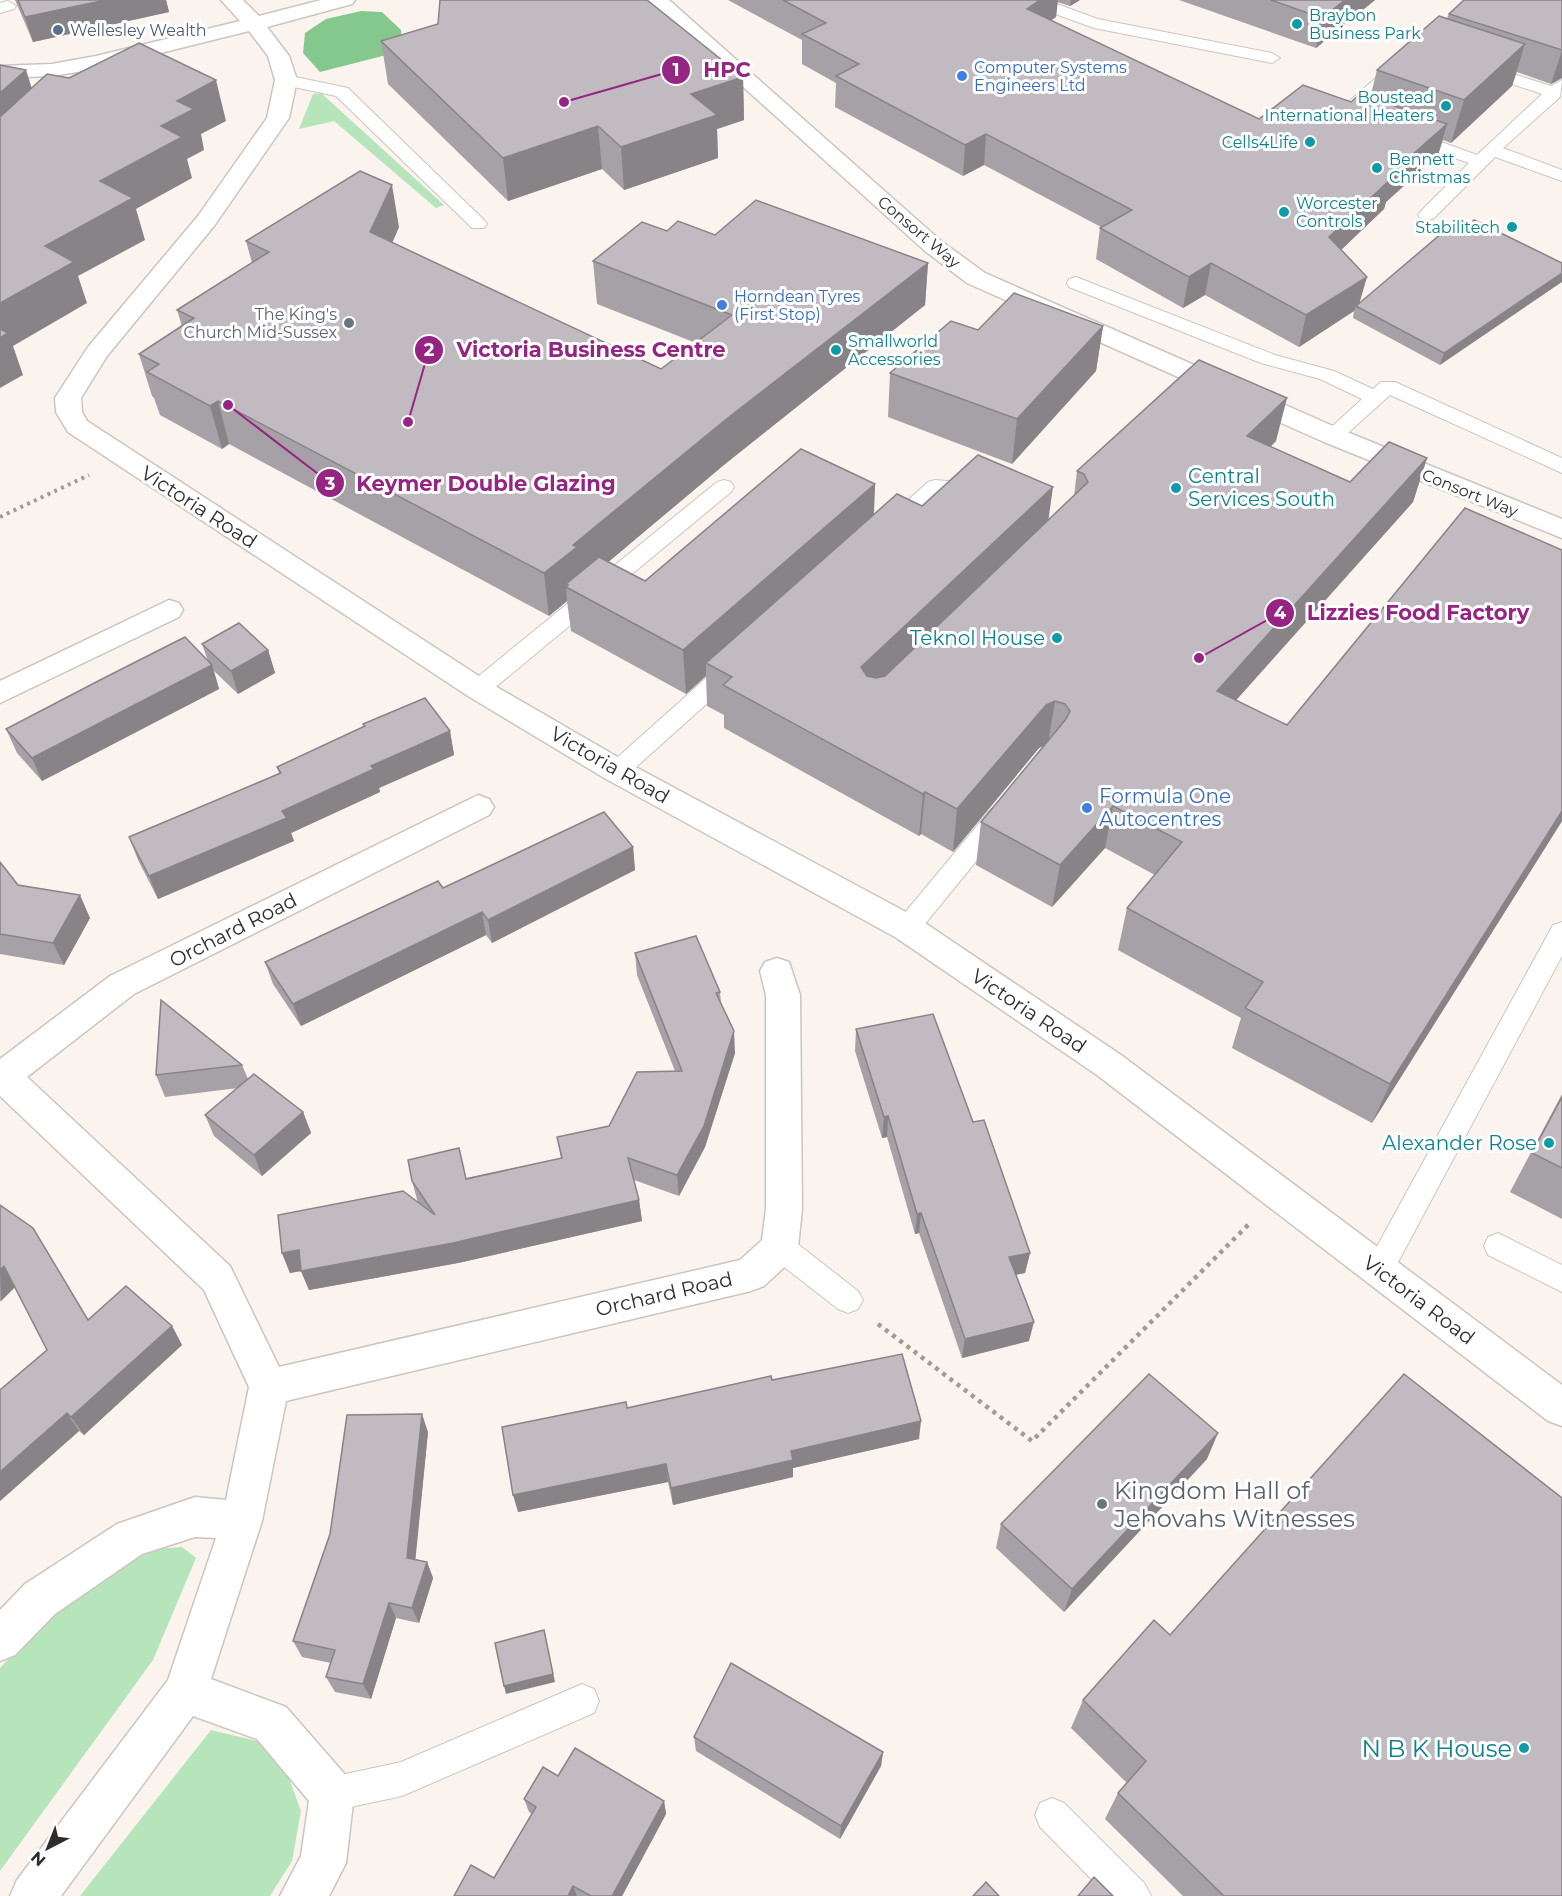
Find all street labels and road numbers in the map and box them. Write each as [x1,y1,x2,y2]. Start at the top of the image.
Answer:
street label: Consort Way [874,192,964,272]
street label: Victoria Road [137,461,261,553]
street label: Consort Way [1419,465,1521,521]
street label: Victoria Road [546,721,674,809]
street label: Orchard Road [165,888,301,972]
street label: Victoria Road [967,964,1091,1058]
street label: Victoria Road [1359,1250,1479,1350]
street label: Orchard Road [593,1267,735,1321]

